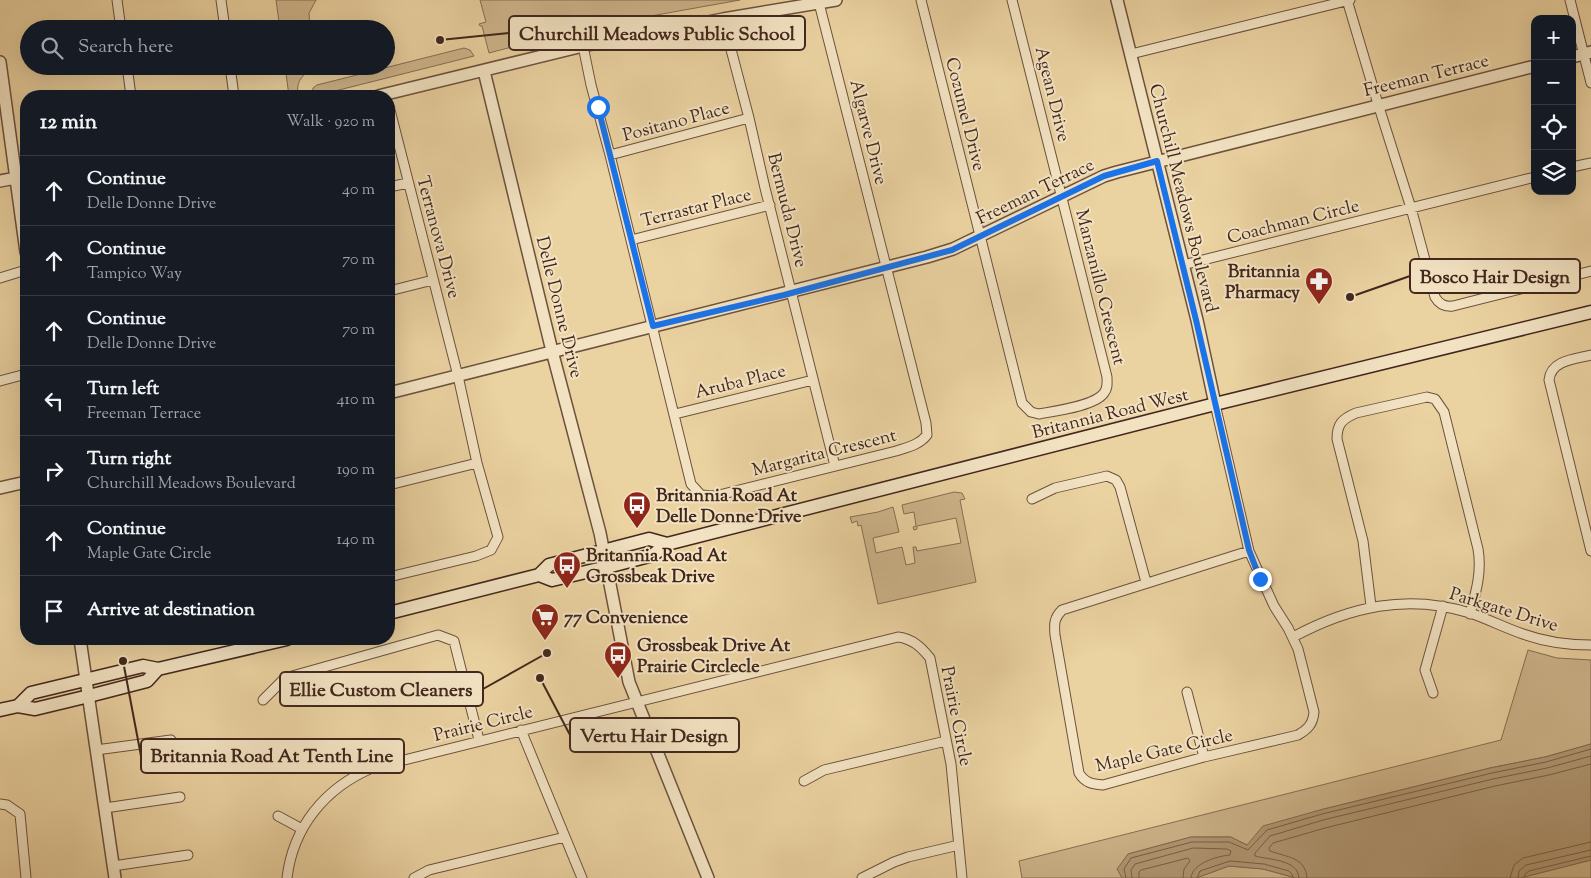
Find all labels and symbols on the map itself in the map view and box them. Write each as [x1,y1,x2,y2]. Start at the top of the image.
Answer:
callout: Churchill Meadows Public School [509,16,805,50]
text: Churchill Meadows Public School [519,22,796,49]
street label: Agean Drive [1027,44,1075,145]
street label: Freeman Terrace [1361,49,1492,105]
street label: Cozumel Drive [937,55,991,174]
street label: Algarve Drive [841,77,893,188]
street label: Churchill Meadows Boulevard [1141,81,1223,316]
route start [587,96,610,119]
street label: Positano Place [620,96,733,150]
street label: Bermuda Drive [759,150,813,270]
street label: Freeman Terrace [972,153,1099,233]
street label: Terranova Drive [408,173,466,302]
street label: Terrastar Place [639,183,754,235]
street label: Coachman Circle [1225,194,1362,252]
street label: Manzanillo Crescent [1067,207,1131,368]
street label: Delle Donne Drive [528,234,588,381]
callout: Bosco Hair Design [1410,259,1580,293]
place label: Britannia Pharmacy [1225,260,1301,307]
text: Bosco Hair Design [1420,265,1571,292]
pharmacy icon: Britannia Pharmacy [1304,266,1334,305]
street label: Aruba Place [692,359,789,407]
street label: Britannia Road West [1030,383,1191,447]
street label: Margarita Crescent [750,423,899,484]
place label: Britannia Road At Delle Donne Drive [656,484,802,531]
bus stop icon: Britannia Road At Delle Donne Drive [622,490,652,529]
place label: Britannia Road At Grossbeak Drive [586,544,728,591]
bus stop icon: Britannia Road At Grossbeak Drive [552,550,582,589]
route end [1249,568,1272,591]
street label: Parkgate Drive [1446,582,1561,640]
supermarket icon: 77 Convenience [530,602,560,641]
place label: 77 Convenience [564,606,689,632]
place label: Grossbeak Drive At Prairie Circlecle [637,634,791,681]
bus stop icon: Grossbeak Drive At Prairie Circlecle [603,640,633,679]
street label: Prairie Circle [933,664,977,769]
callout: Ellie Custom Cleaners [280,672,483,706]
text: Ellie Custom Cleaners [290,678,473,705]
street label: Prairie Circle [431,700,536,750]
callout: Vertu Hair Design [570,718,739,752]
text: Vertu Hair Design [580,724,729,751]
street label: Maple Gate Circle [1093,724,1236,780]
callout: Britannia Road At Tenth Line [141,739,404,773]
text: Britannia Road At Tenth Line [151,744,394,771]

